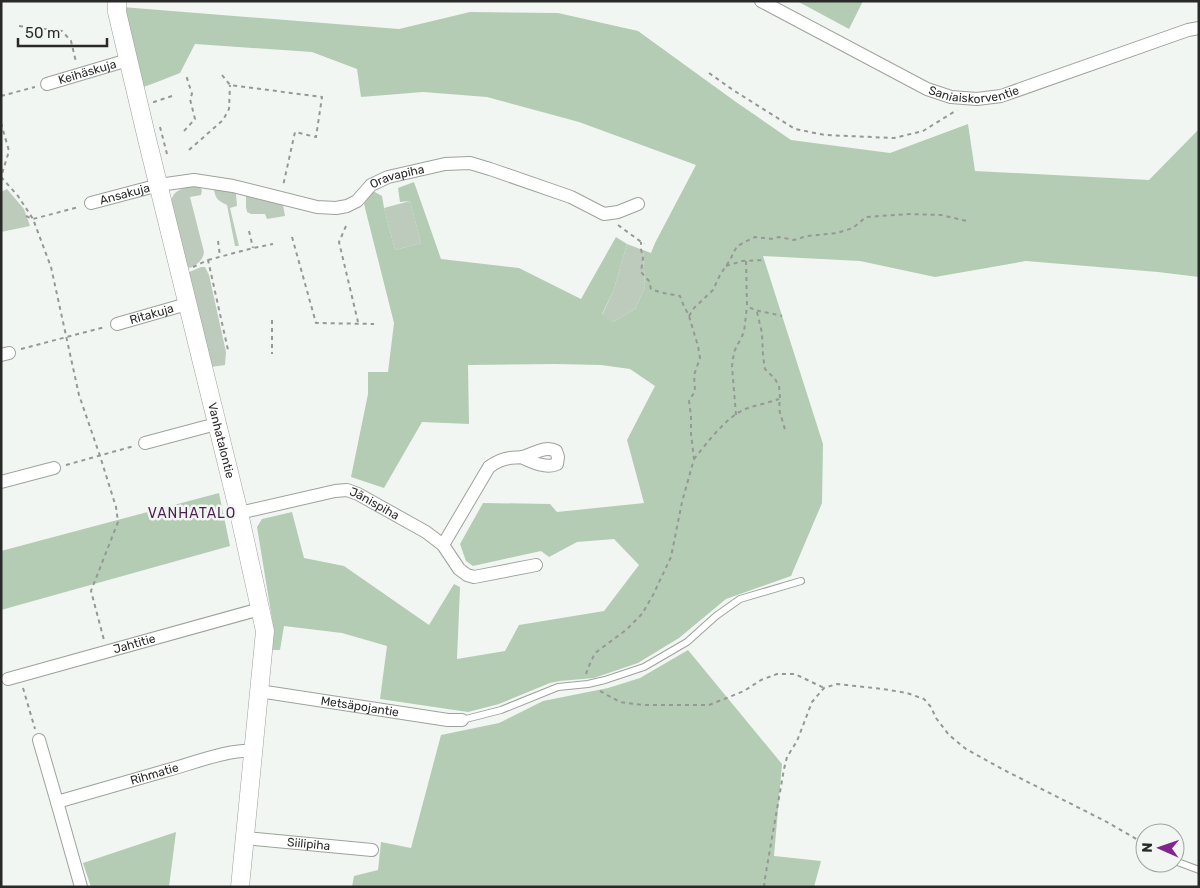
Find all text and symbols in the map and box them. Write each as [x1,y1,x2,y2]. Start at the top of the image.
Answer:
scale bar [18,15,106,47]
text: 50 m [25,24,60,42]
street label: Keihäskuja [57,57,118,87]
street label: Saniaiskorventie [927,83,1021,106]
street label: Oravapiha [368,162,426,192]
street label: Ansakuja [98,181,151,207]
street label: Ritakuja [128,301,175,327]
street label: Vanhatalontie [205,401,237,480]
street label: Jänispiha [348,485,402,523]
district label: VANHATALO [148,505,236,522]
street label: Jahtitie [111,631,157,656]
street label: Metsäpojantie [320,694,400,719]
street label: Rihmatie [129,760,180,788]
north arrow [1135,823,1185,873]
street label: Siilipiha [287,835,331,853]
text: N [1139,842,1156,853]

